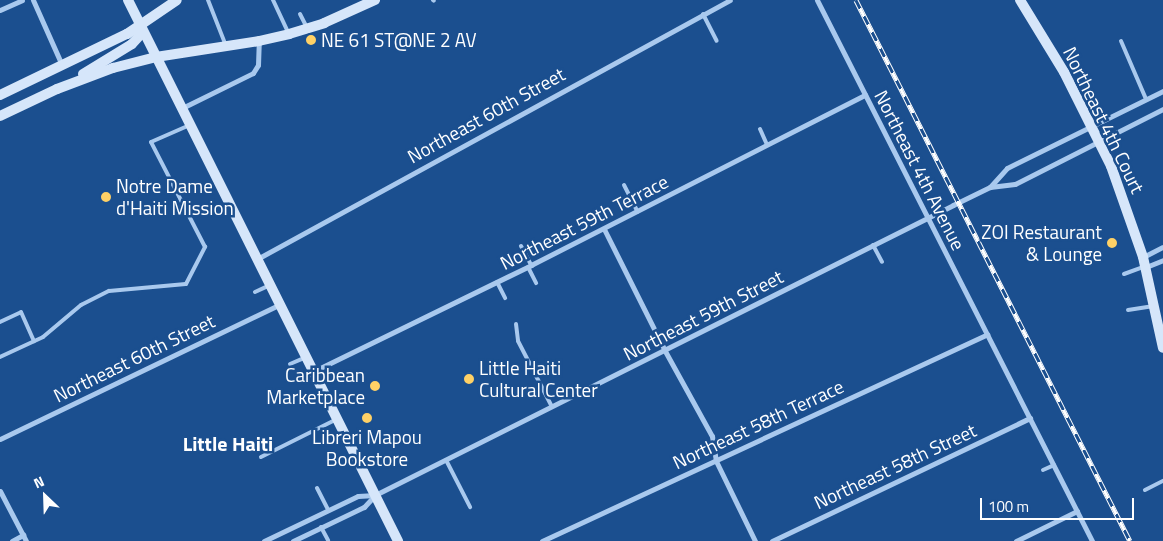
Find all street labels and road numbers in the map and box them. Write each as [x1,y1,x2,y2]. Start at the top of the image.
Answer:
street label: Northeast 4th Court [1059,43,1149,197]
street label: Northeast 60th Street [403,62,569,168]
street label: Northeast 4th Avenue [870,86,970,254]
street label: Northeast 59th Terrace [496,170,672,274]
street label: Northeast 59th Street [619,265,787,365]
street label: Northeast 60th Street [50,309,218,407]
street label: Northeast 58th Terrace [669,374,847,474]
street label: Northeast 58th Street [810,418,980,514]

